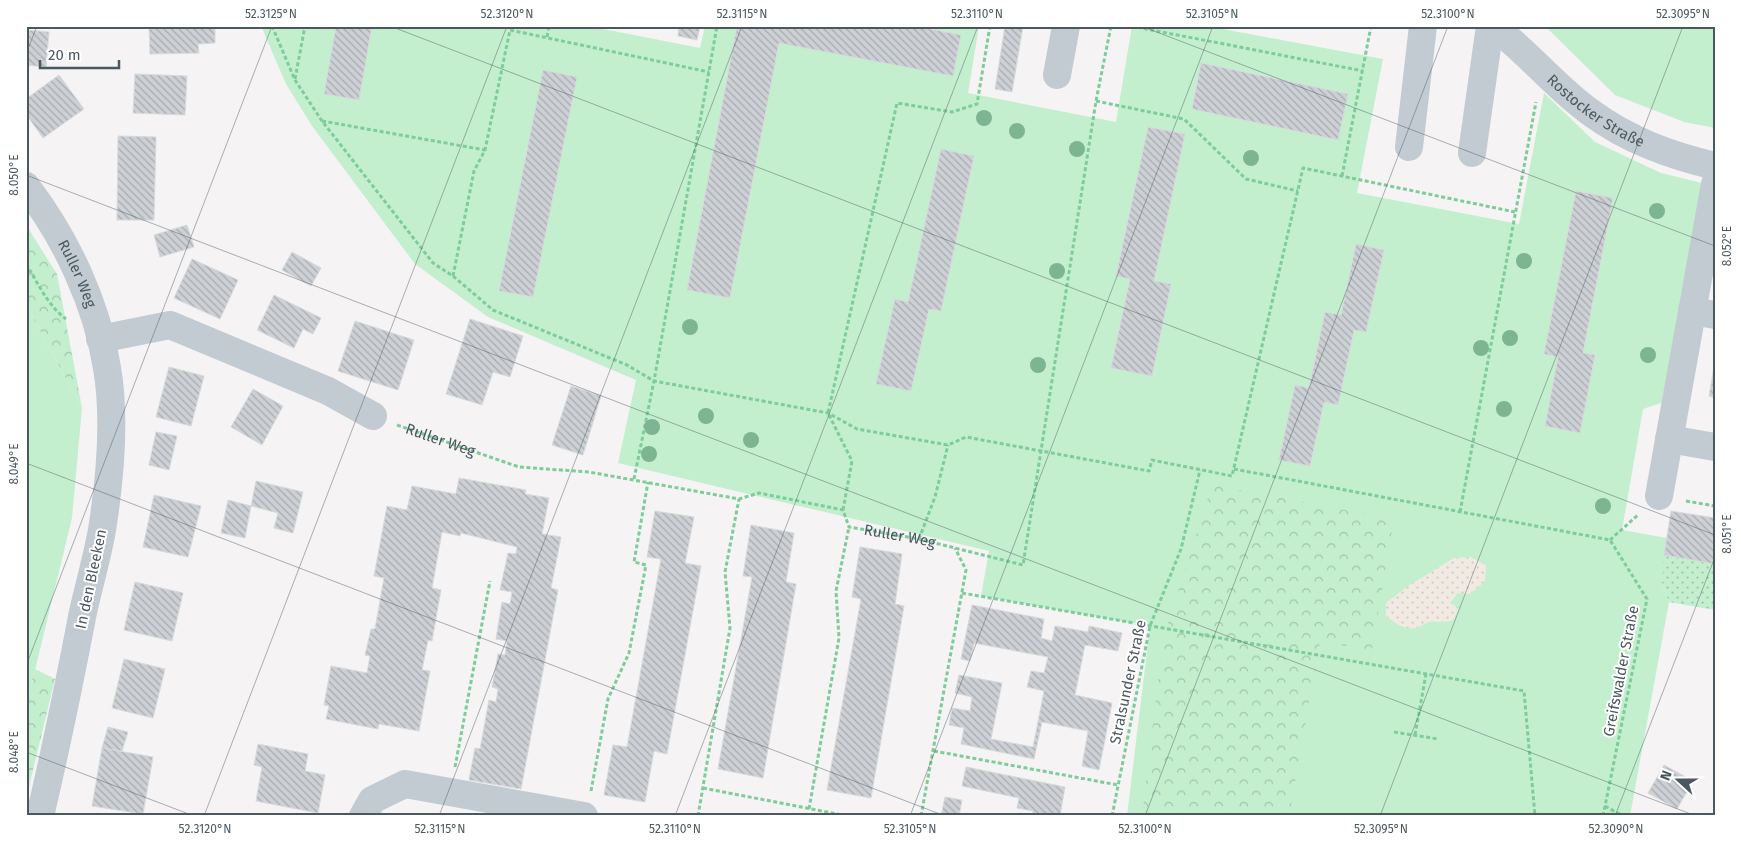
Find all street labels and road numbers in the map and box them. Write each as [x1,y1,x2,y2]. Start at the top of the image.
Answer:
street label: Rostocker Straße [1543,71,1647,151]
street label: Ruller Weg [54,237,100,310]
street label: Ruller Weg [403,420,478,460]
street label: Ruller Weg [863,521,938,552]
street label: In den Bleeken [72,528,110,630]
street label: Greifswalder Straße [1599,604,1643,738]
street label: Stralsunder Straße [1106,618,1150,746]

